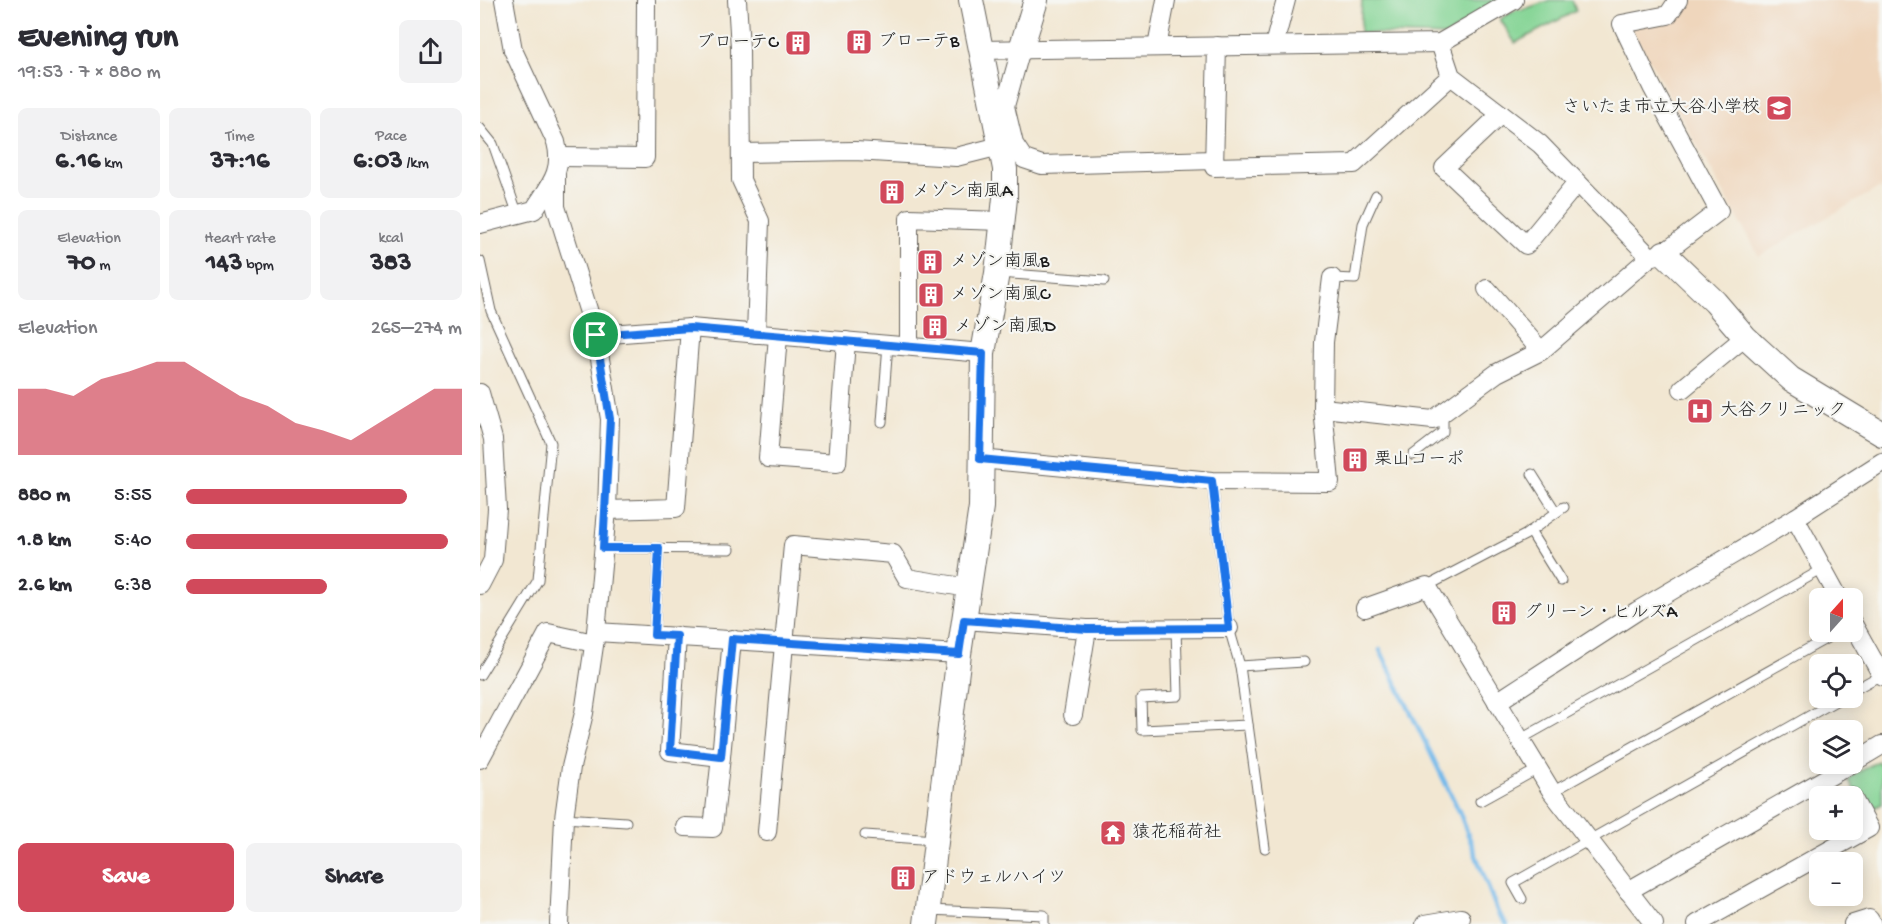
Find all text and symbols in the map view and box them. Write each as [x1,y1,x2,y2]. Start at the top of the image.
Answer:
text: Evening run [18,20,178,58]
button: share [399,20,462,83]
building icon: ブローテB [844,27,874,57]
building icon: ブローテC [783,28,813,58]
place label: ブローテB [878,31,960,53]
place label: ブローテC [696,32,779,54]
text: 19:53 · 7 × 880 m [18,62,161,85]
school or university icon: さいたま市立大谷小学校 [1764,93,1794,123]
place label: さいたま市立大谷小学校 [1563,97,1760,119]
text: Distance [61,128,117,147]
text: Time [225,128,255,147]
text: Pace [375,128,407,147]
text: 6.16 [55,147,100,178]
text: 37:16 [211,147,269,178]
text: 6:03 [353,147,403,178]
text: km [100,155,123,174]
text: /km [403,155,429,174]
building icon: メゾン南風A [877,177,907,207]
place label: メゾン南風A [912,181,1014,203]
text: Elevation [57,230,121,249]
text: Heart rate [204,230,276,249]
text: kcal [379,230,403,249]
building icon: メゾン南風B [915,247,945,277]
text: 70 [67,249,96,280]
text: 143 [206,249,242,280]
text: 383 [370,249,412,280]
place label: メゾン南風B [950,251,1050,273]
text: m [96,257,111,276]
text: bpm [242,257,274,276]
building icon: メゾン南風C [916,280,946,310]
place label: メゾン南風C [950,284,1051,306]
pin [570,309,621,360]
building icon: メゾン南風D [920,312,950,342]
place label: メゾン南風D [954,316,1056,338]
text: Elevation [18,318,98,341]
text: 265–274 m [371,318,462,341]
icon: arrive [579,318,612,351]
hospital icon: 大谷クリニック [1685,396,1715,426]
place label: 大谷クリニック [1720,401,1846,422]
building icon: 栗山コーポ [1340,445,1370,475]
place label: 栗山コーポ [1374,450,1464,471]
text: 880 m [18,485,70,508]
text: 5:55 [114,485,152,508]
text: 1.8 km [18,530,71,553]
text: 5:40 [114,530,152,553]
text: 2.6 km [18,575,72,598]
text: 6:38 [114,575,152,598]
north arrow [1809,588,1863,642]
map controls [1809,588,1863,906]
building icon: グリーン・ヒルズA [1489,598,1519,628]
place label: グリーン・ヒルズA [1524,602,1679,624]
button: locate [1809,654,1863,708]
button: layers [1809,720,1863,774]
button: + [1809,786,1863,840]
temple icon: 猿花稲荷社 [1098,818,1128,848]
place label: 猿花稲荷社 [1132,822,1222,844]
button: Save [18,843,234,912]
button: Share [246,843,462,912]
button: − [1809,852,1863,906]
building icon: アドウェルハイツ [888,863,918,893]
place label: アドウェルハイツ [922,868,1066,889]

